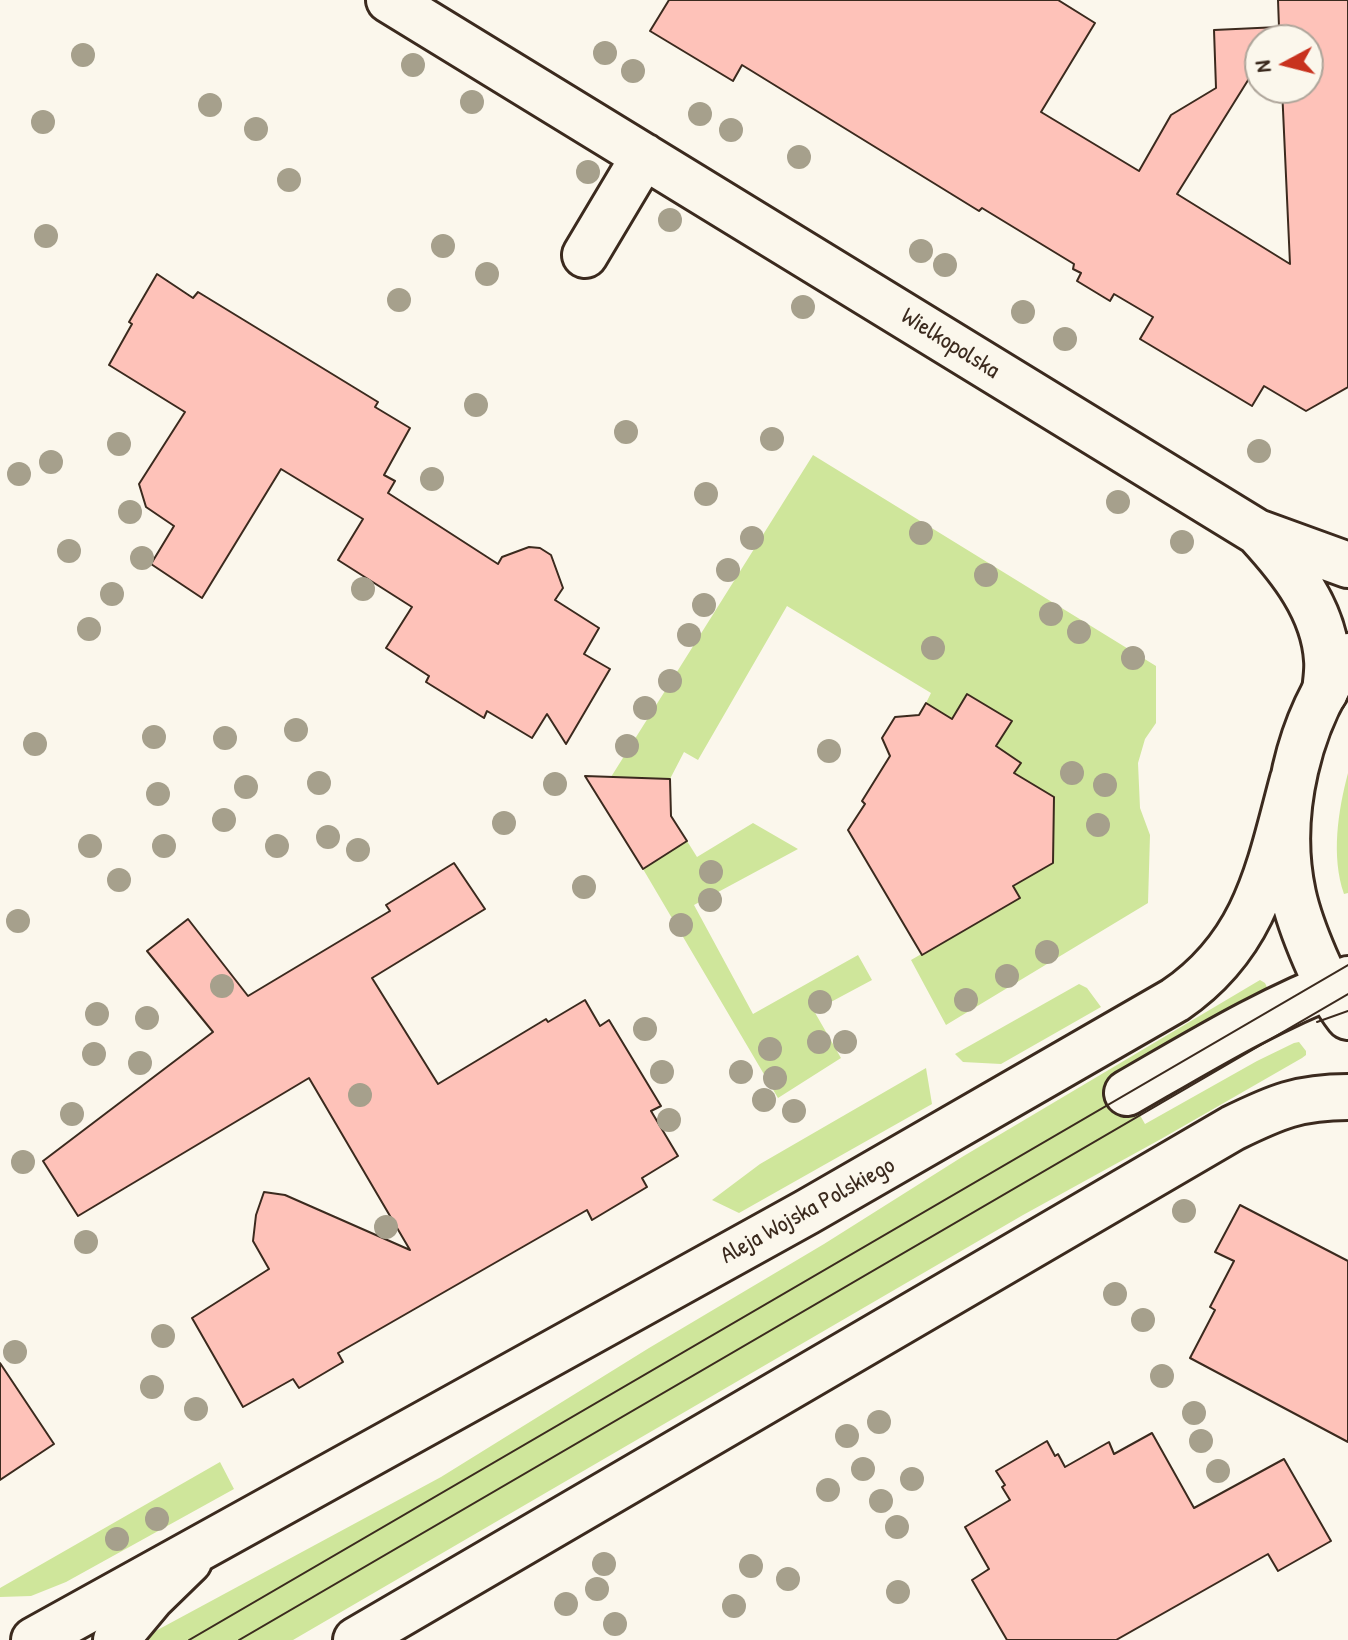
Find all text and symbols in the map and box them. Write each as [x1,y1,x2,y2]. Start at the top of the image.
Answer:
north arrow [1244,24,1324,104]
text: N [1247,59,1278,74]
street label: Wielkopolska [895,302,1005,386]
street label: Aleja Wojska Polskiego [716,1151,900,1271]

